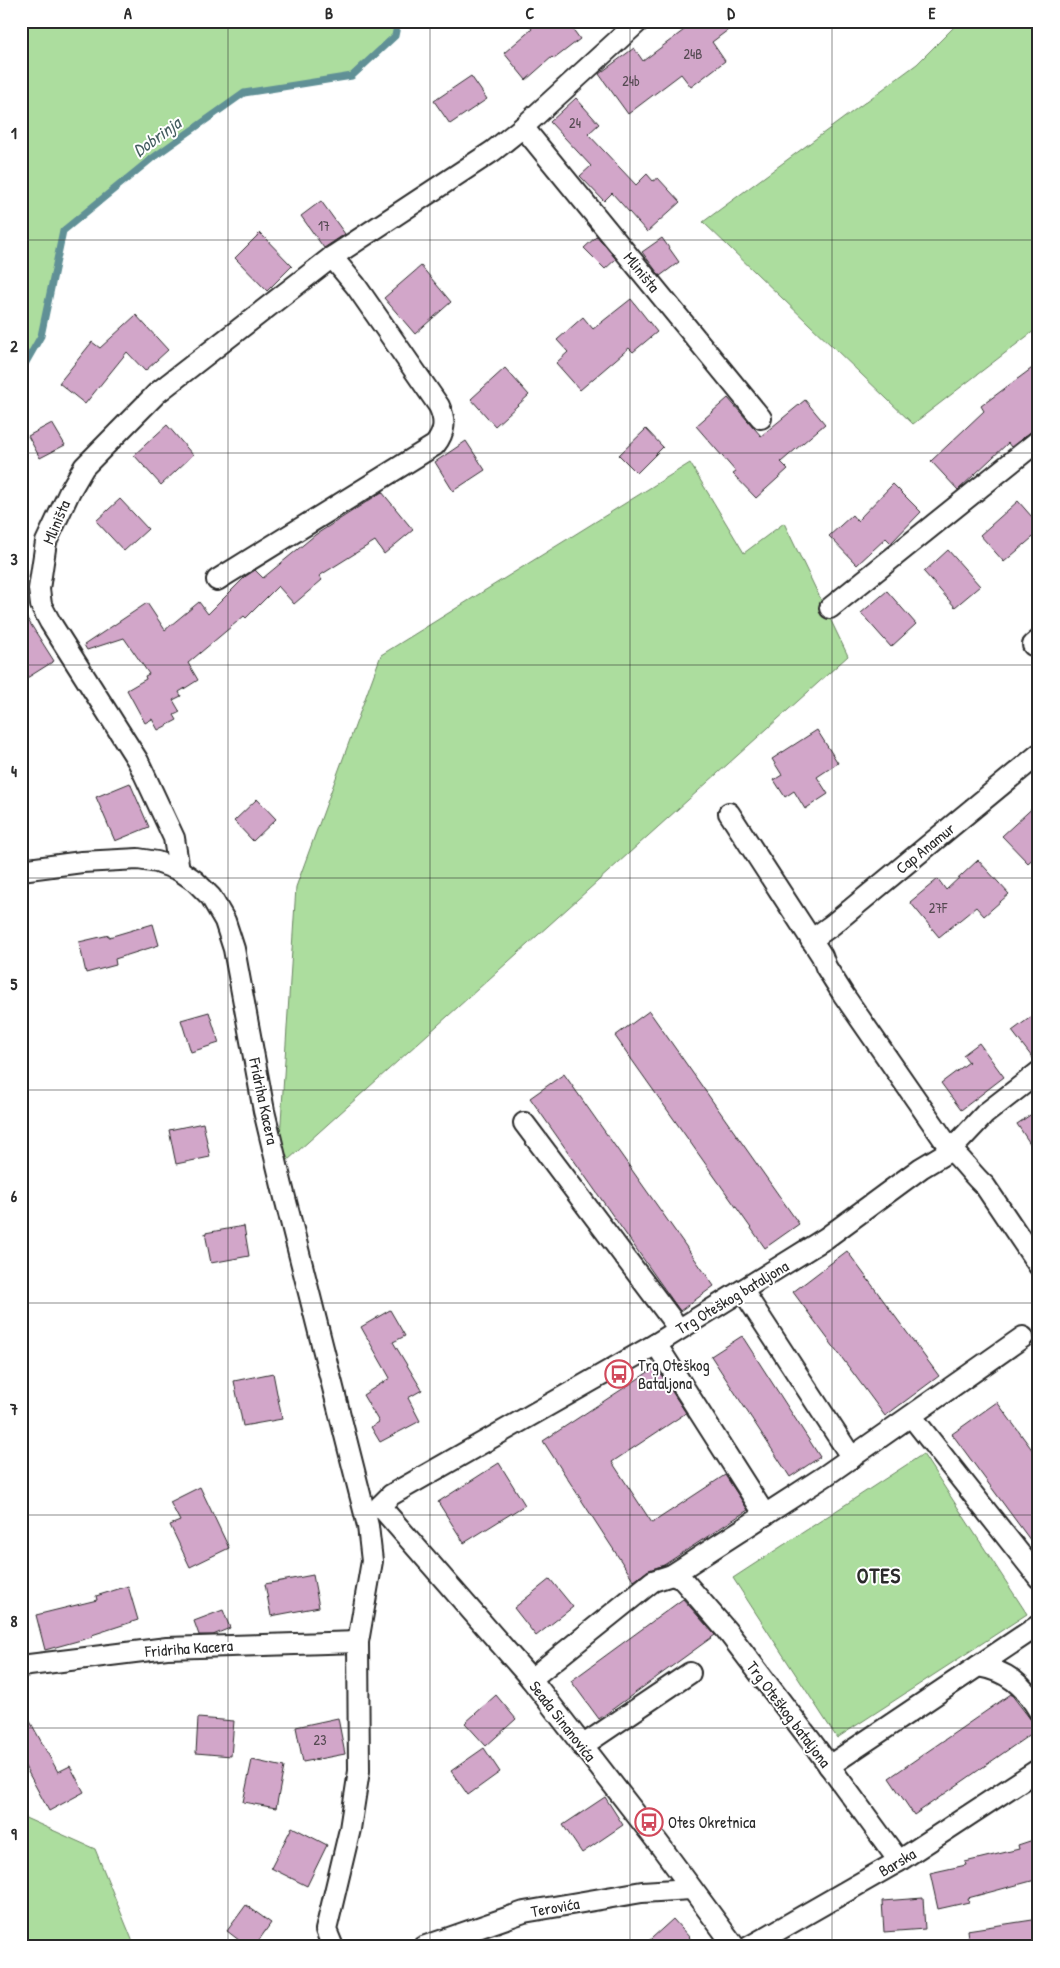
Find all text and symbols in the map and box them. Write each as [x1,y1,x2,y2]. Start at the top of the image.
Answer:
text: A [124,2,132,24]
text: B [325,2,333,24]
text: C [526,2,535,24]
text: D [727,2,735,24]
text: E [928,2,936,24]
house number: 24B [684,44,702,63]
house number: 24b [622,71,640,90]
water label: Dobrinja [128,110,187,162]
house number: 24 [569,113,581,132]
text: 1 [11,122,17,144]
house number: 17 [318,216,330,235]
street label: Mliništa [619,247,665,297]
text: 2 [10,335,18,357]
street label: Mliništa [37,496,75,548]
text: 3 [10,548,18,570]
text: 4 [11,760,17,782]
street label: Cap Anamur [891,817,959,879]
house number: 27F [929,898,948,917]
text: 5 [11,973,18,995]
street label: Fridriha Kacera [244,1055,284,1146]
text: 6 [11,1185,18,1207]
street label: Trg Oteškog bataljona [672,1255,792,1339]
place label: Trg Oteškog Bataljona [638,1354,710,1394]
bus stop icon: Trg Oteškog Bataljona [604,1359,634,1389]
text: 7 [9,1398,18,1420]
district label: OTES [857,1561,901,1590]
text: 8 [11,1610,18,1632]
street label: Fridriha Kacera [143,1634,234,1662]
street label: Trg Oteškog bataljona [742,1656,836,1772]
street label: Seada Sinanovića [525,1676,601,1766]
house number: 23 [314,1730,326,1749]
bus stop icon: Otes Okretnica [634,1807,664,1837]
place label: Otes Okretnica [668,1811,755,1833]
text: 9 [11,1823,17,1845]
street label: Barska [874,1842,920,1882]
street label: Terovića [529,1892,581,1922]

